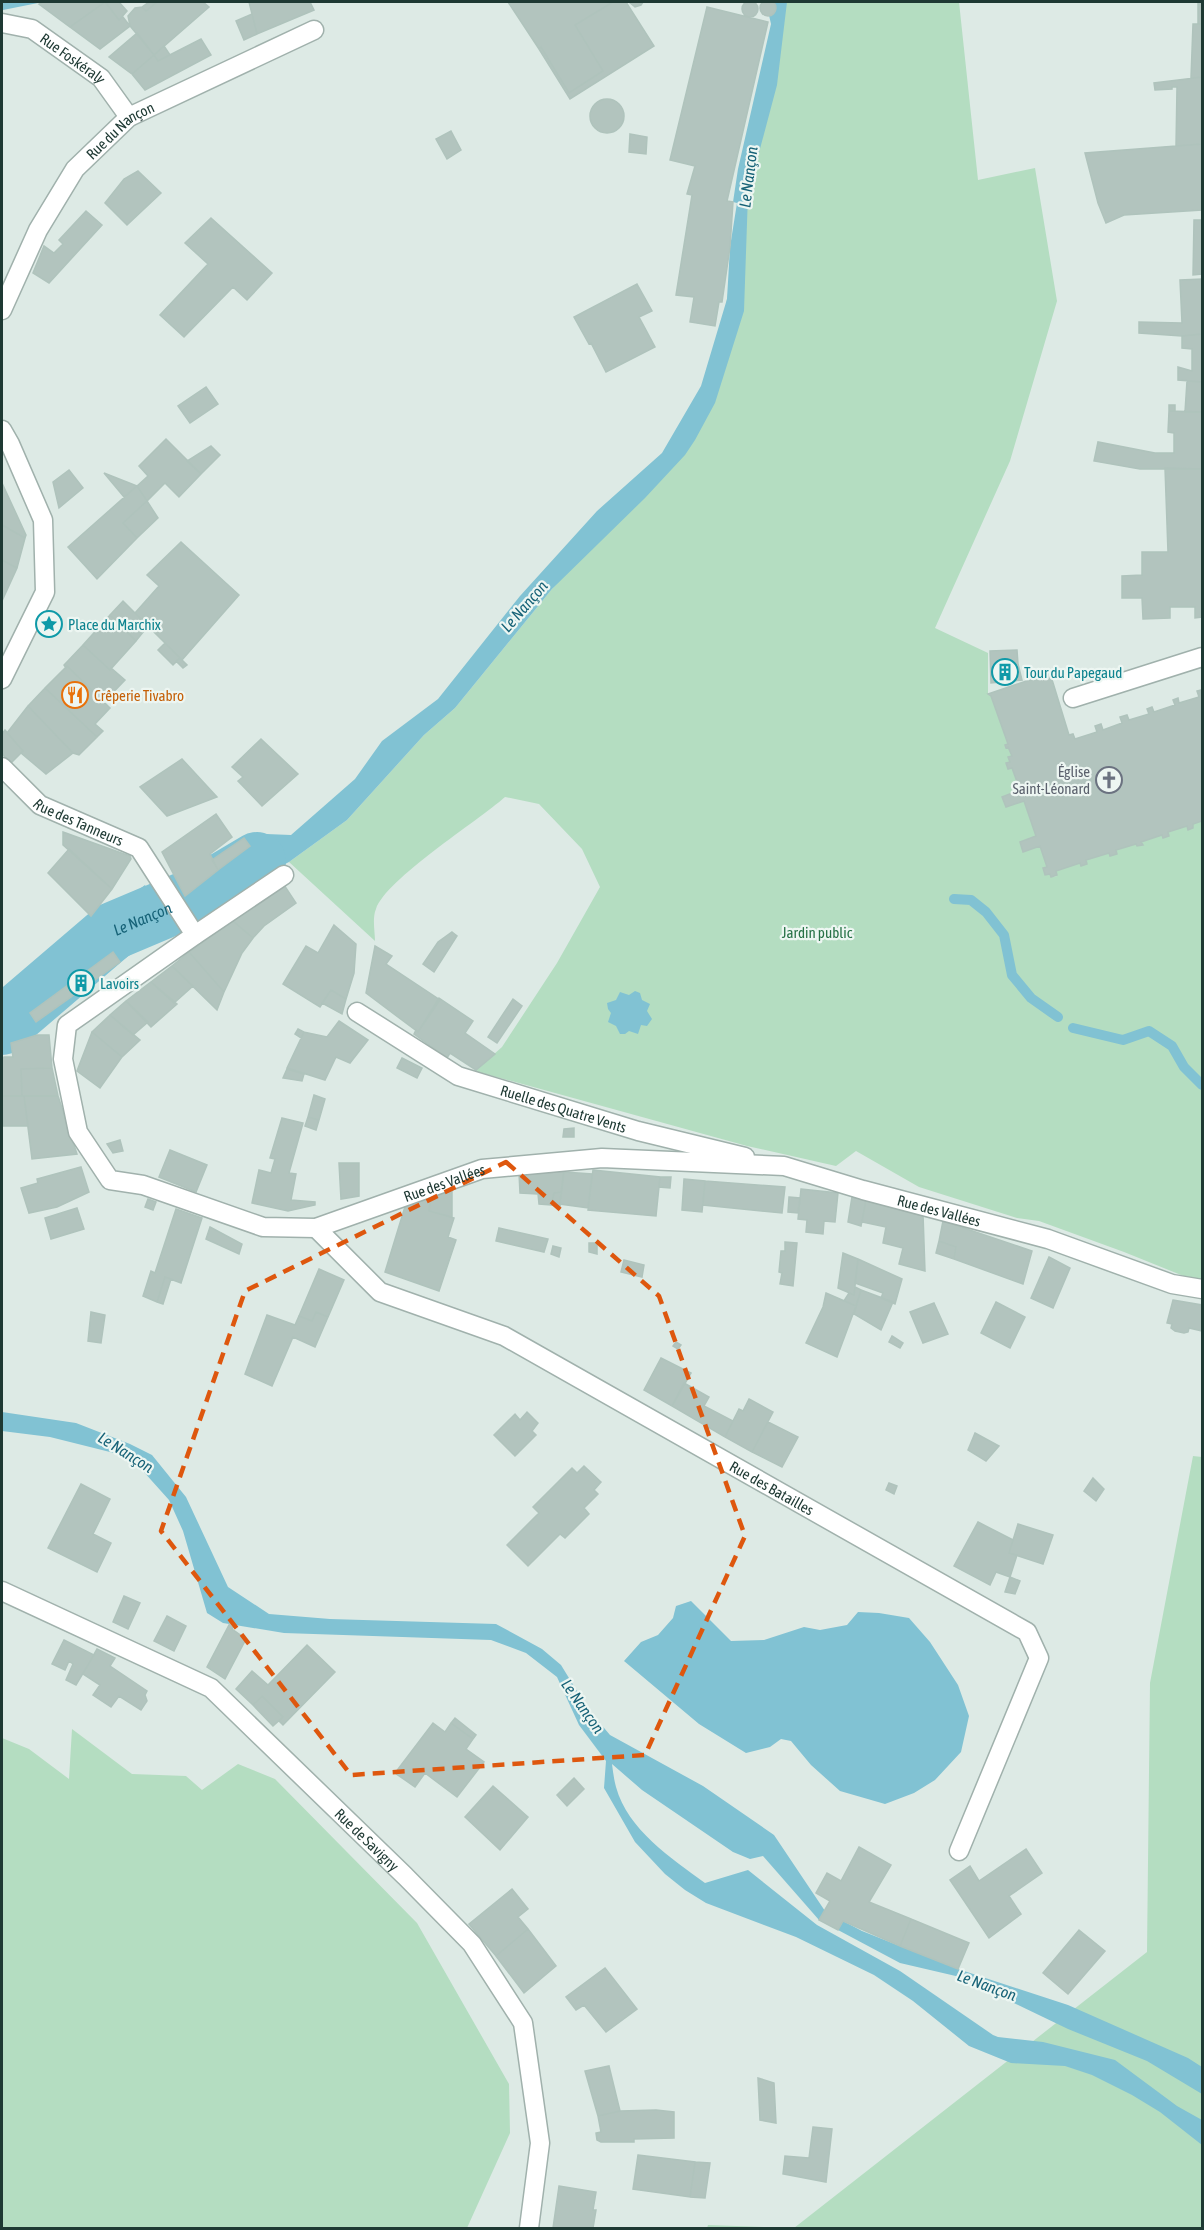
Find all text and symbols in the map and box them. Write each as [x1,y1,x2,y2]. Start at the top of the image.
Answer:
street label: Rue Foskéraly [37,29,110,86]
street label: Rue du Nançon [82,98,157,162]
water label: Le Nançon [735,145,762,209]
water label: Le Nançon [497,577,552,636]
place icon: Place du Marchix [34,609,64,639]
place label: Place du Marchix [68,616,161,633]
building icon: Tour du Papegaud [990,657,1020,687]
place label: Tour du Papegaud [1024,664,1122,681]
restaurant icon: Crêperie Tivabro [60,680,90,710]
place label: Crêperie Tivabro [94,687,184,704]
place label: Église Saint-Léonard [1013,763,1090,797]
church icon: Église Saint-Léonard [1094,765,1124,795]
street label: Rue des Tanneurs [30,795,126,849]
water label: Le Nançon [111,898,174,939]
park label: Jardin public [782,924,853,941]
building icon: Lavoirs [66,968,96,998]
place label: Lavoirs [100,975,139,992]
street label: Ruelle des Quatre Vents [499,1081,629,1136]
street label: Rue des Vallées [401,1160,486,1205]
street label: Rue des Vallées [896,1191,983,1229]
water label: Le Nançon [95,1428,157,1477]
street label: Rue des Batailles [727,1457,817,1518]
water label: Le Nançon [557,1676,608,1737]
street label: Rue de Savigny [332,1805,403,1874]
water label: Le Nançon [955,1966,1019,2005]

